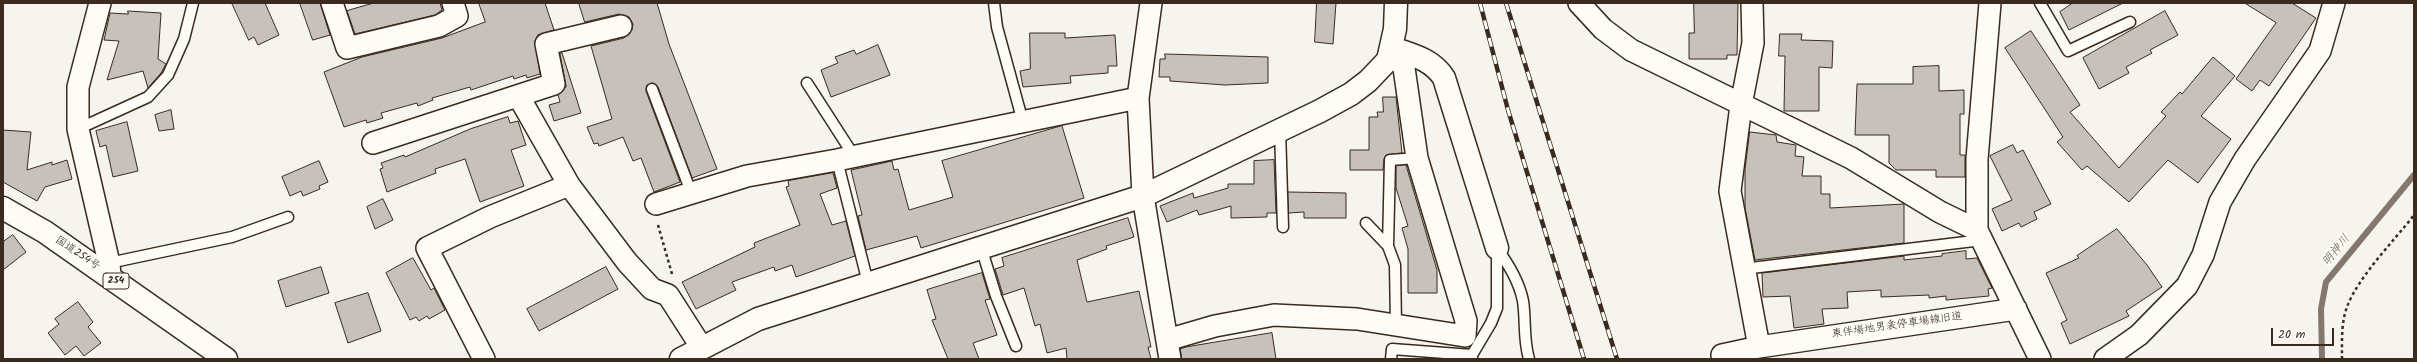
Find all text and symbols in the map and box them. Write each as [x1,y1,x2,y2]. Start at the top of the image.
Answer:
water label: 明神川 [2320,232,2354,270]
street label: 国道254号 [52,234,102,274]
road number: 254 [103,273,129,289]
street label: 東伴場地男衾停車場線旧道 [1831,310,1963,342]
scale bar [2273,320,2336,346]
text: 20 m [2278,325,2305,344]

